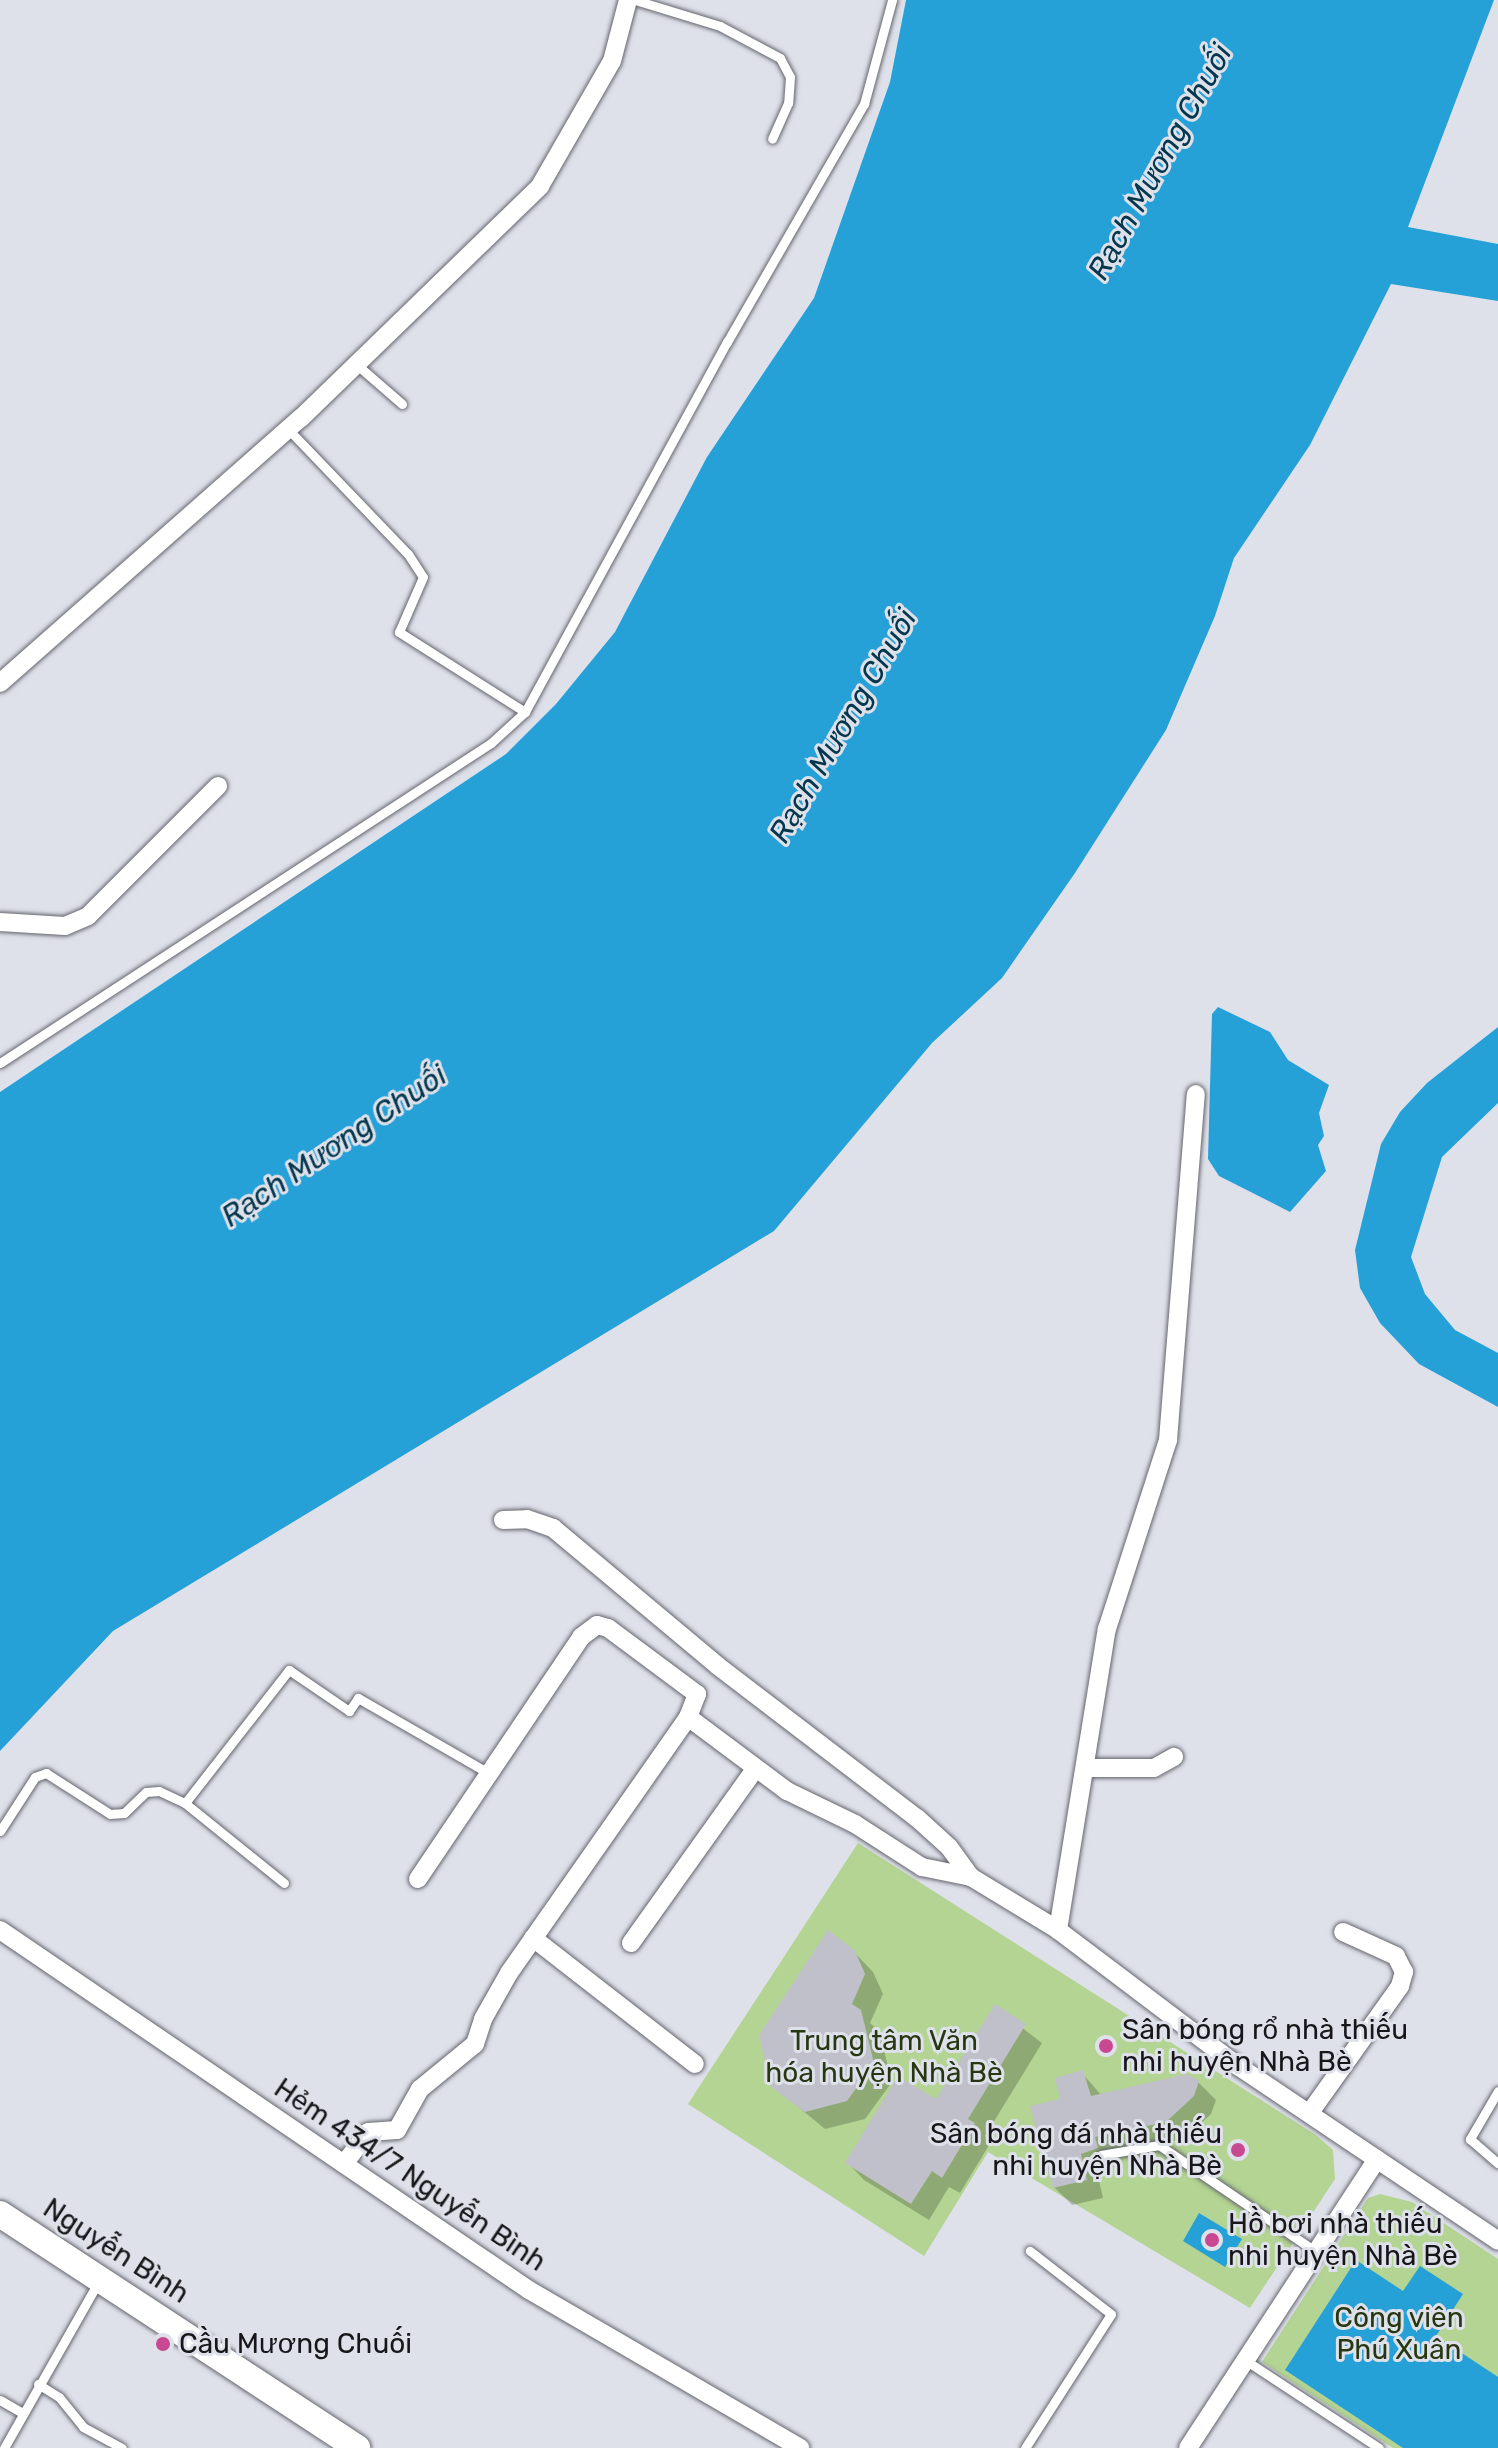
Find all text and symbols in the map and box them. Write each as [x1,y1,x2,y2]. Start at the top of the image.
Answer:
water label: Rạch Mương Chuối [1080,38,1240,286]
water label: Rạch Mương Chuối [761,603,925,849]
water label: Rạch Mương Chuối [215,1057,453,1235]
place label: Sân bóng rổ nhà thiếu nhi huyện Nhà Bè [1122,2013,1409,2079]
park label: Trung tâm Văn hóa huyện Nhà Bè [765,2024,1003,2090]
marker: Sân bóng rổ nhà thiếu nhi huyện Nhà Bè [1097,2037,1115,2055]
street label: Hẻm 434/7 Nguyễn Bình [268,2071,552,2279]
place label: Sân bóng đá nhà thiếu nhi huyện Nhà Bè [929,2117,1222,2183]
marker: Sân bóng đá nhà thiếu nhi huyện Nhà Bè [1229,2141,1247,2159]
street label: Nguyễn Bình [37,2191,195,2311]
place label: Hồ bơi nhà thiếu nhi huyện Nhà Bè [1228,2207,1458,2273]
marker: Hồ bơi nhà thiếu nhi huyện Nhà Bè [1203,2231,1221,2249]
park label: Công viên Phú Xuân [1334,2301,1464,2367]
place label: Cầu Mương Chuối [179,2327,412,2361]
marker: Cầu Mương Chuối [154,2335,172,2353]

